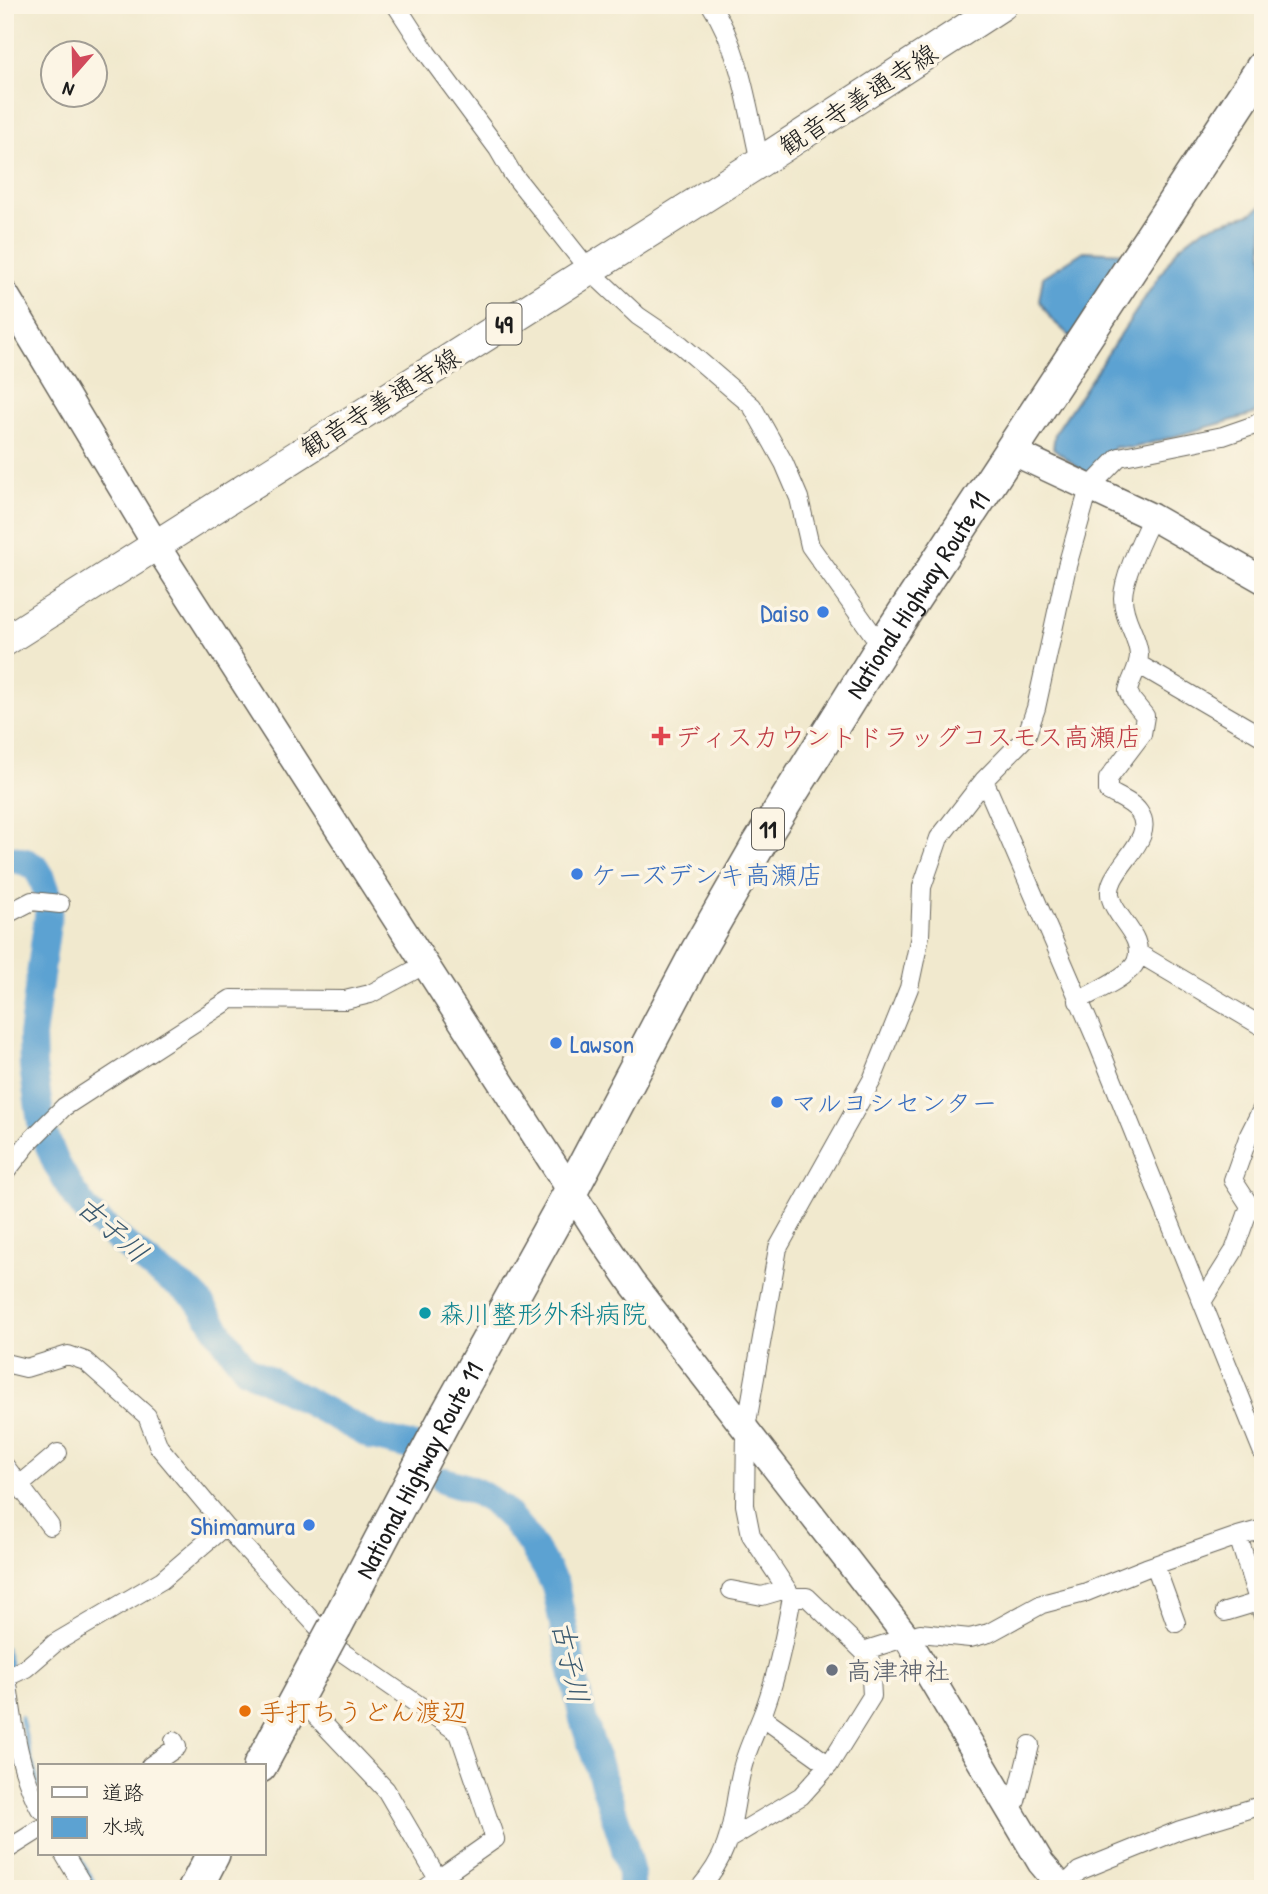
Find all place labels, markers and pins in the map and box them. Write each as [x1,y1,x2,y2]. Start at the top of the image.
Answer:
place label: Daiso [760,595,809,630]
marker: Daiso [815,604,831,620]
place label: ディスカウントドラッグコスモス高瀬店 [675,719,1141,754]
marker: ディスカウントドラッグコスモス高瀬店 [653,728,669,744]
place label: ケーズデンキ高瀬店 [591,857,823,892]
marker: ケーズデンキ高瀬店 [569,866,585,882]
place label: Lawson [570,1026,634,1061]
marker: Lawson [548,1035,564,1051]
place label: マルヨシセンター [791,1085,997,1120]
marker: マルヨシセンター [769,1094,785,1110]
place label: 森川整形外科病院 [439,1296,647,1331]
marker: 森川整形外科病院 [417,1305,433,1321]
place label: Shimamura [190,1508,295,1543]
marker: Shimamura [301,1517,317,1533]
place label: 高津神社 [846,1653,950,1688]
marker: 高津神社 [824,1662,840,1678]
place label: 手打ちうどん渡辺 [259,1694,468,1729]
marker: 手打ちうどん渡辺 [237,1703,253,1719]

